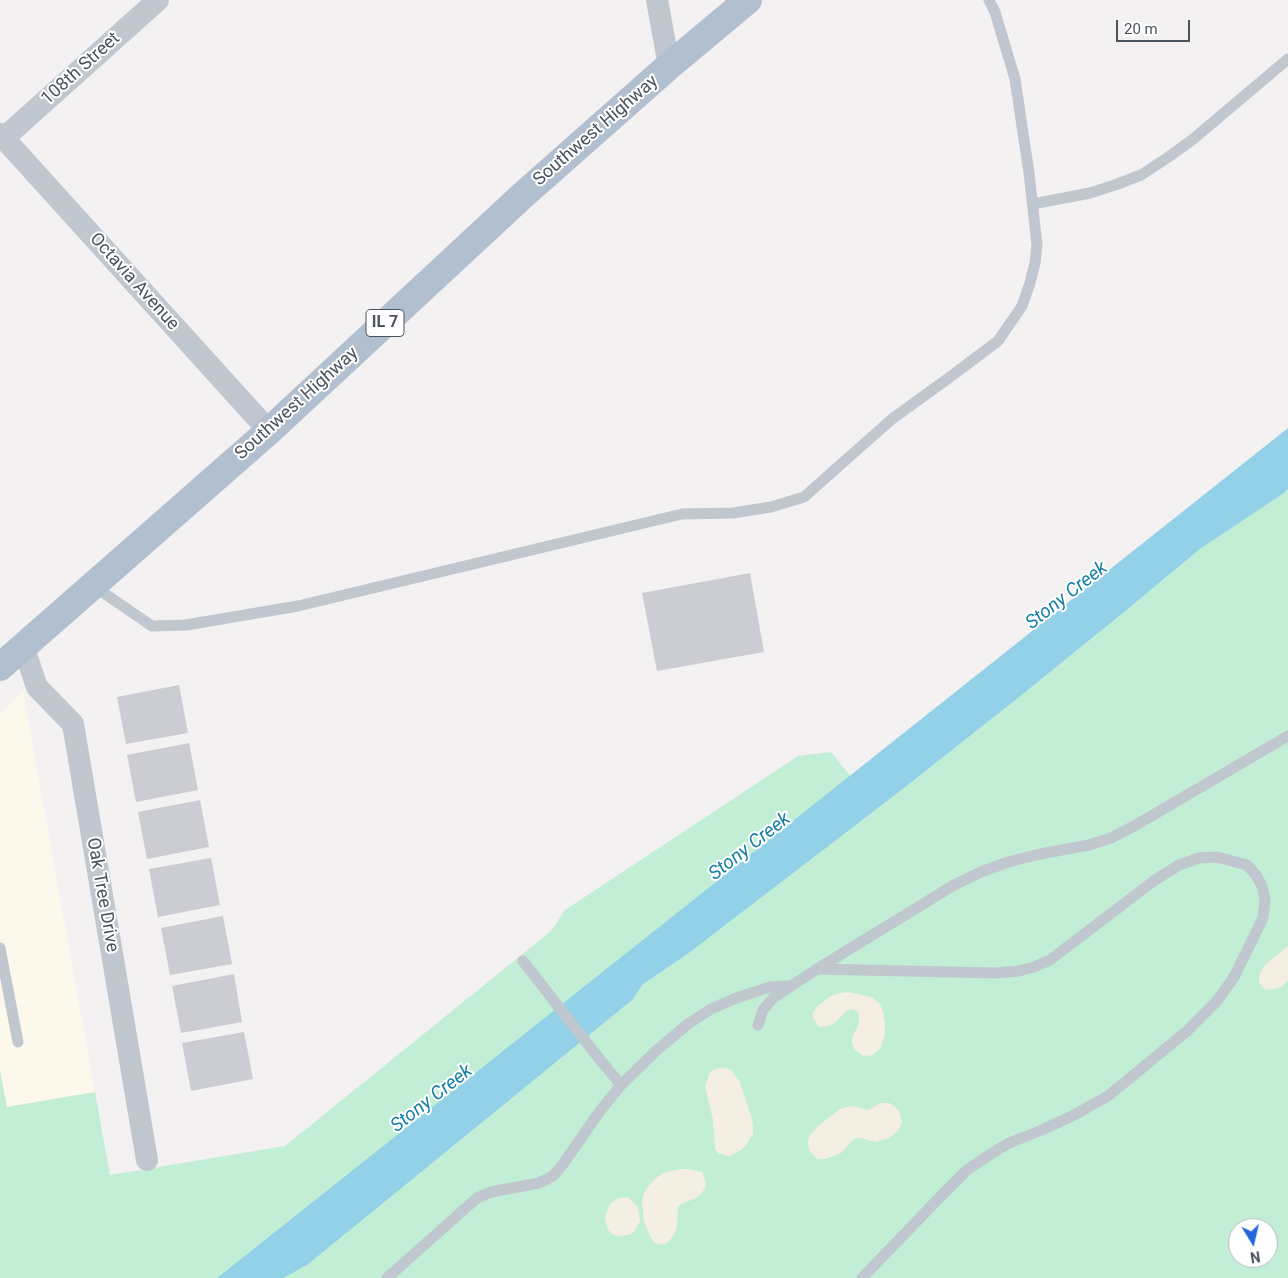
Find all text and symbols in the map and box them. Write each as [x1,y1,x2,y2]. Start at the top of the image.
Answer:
scale bar [1118,10,1192,42]
text: 20 m [1124,20,1158,38]
street label: 108th Street [37,28,125,110]
street label: Southwest Highway [529,71,663,191]
street label: Octavia Avenue [85,229,183,335]
road number: IL 7 [366,309,404,336]
street label: Southwest Highway [231,343,363,465]
water label: Stony Creek [1021,557,1113,635]
water label: Stony Creek [704,808,796,886]
street label: Oak Tree Drive [81,836,123,954]
water label: Stony Creek [386,1060,478,1138]
north arrow [1228,1218,1278,1268]
text: N [1249,1248,1261,1266]

